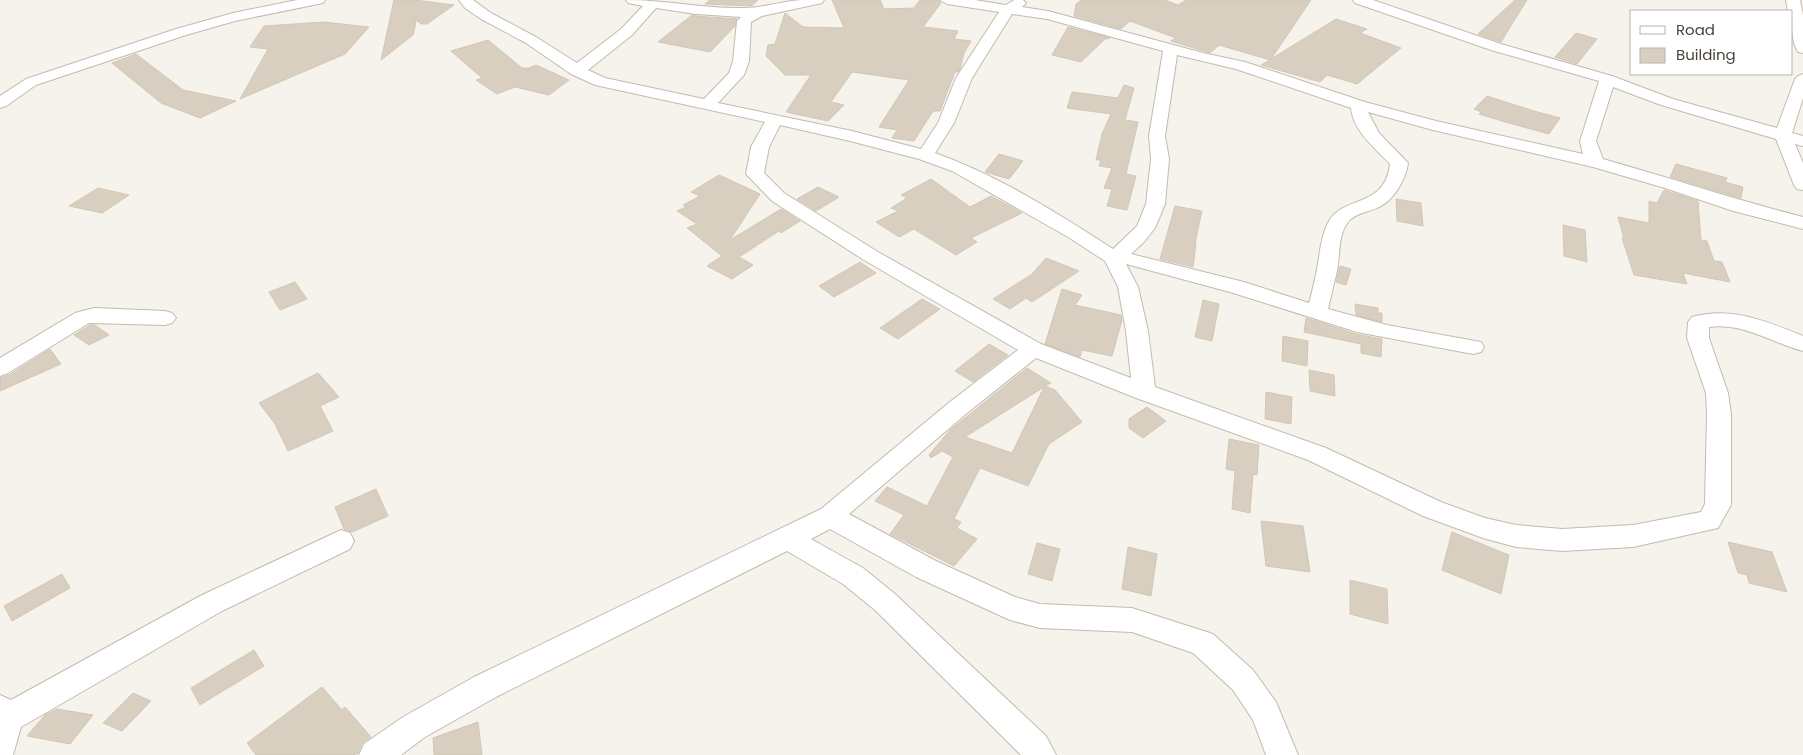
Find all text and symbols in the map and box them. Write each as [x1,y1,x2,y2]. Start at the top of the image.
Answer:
legend [1630,10,1793,75]
text: Road [1676,19,1715,40]
text: Building [1676,44,1736,65]

